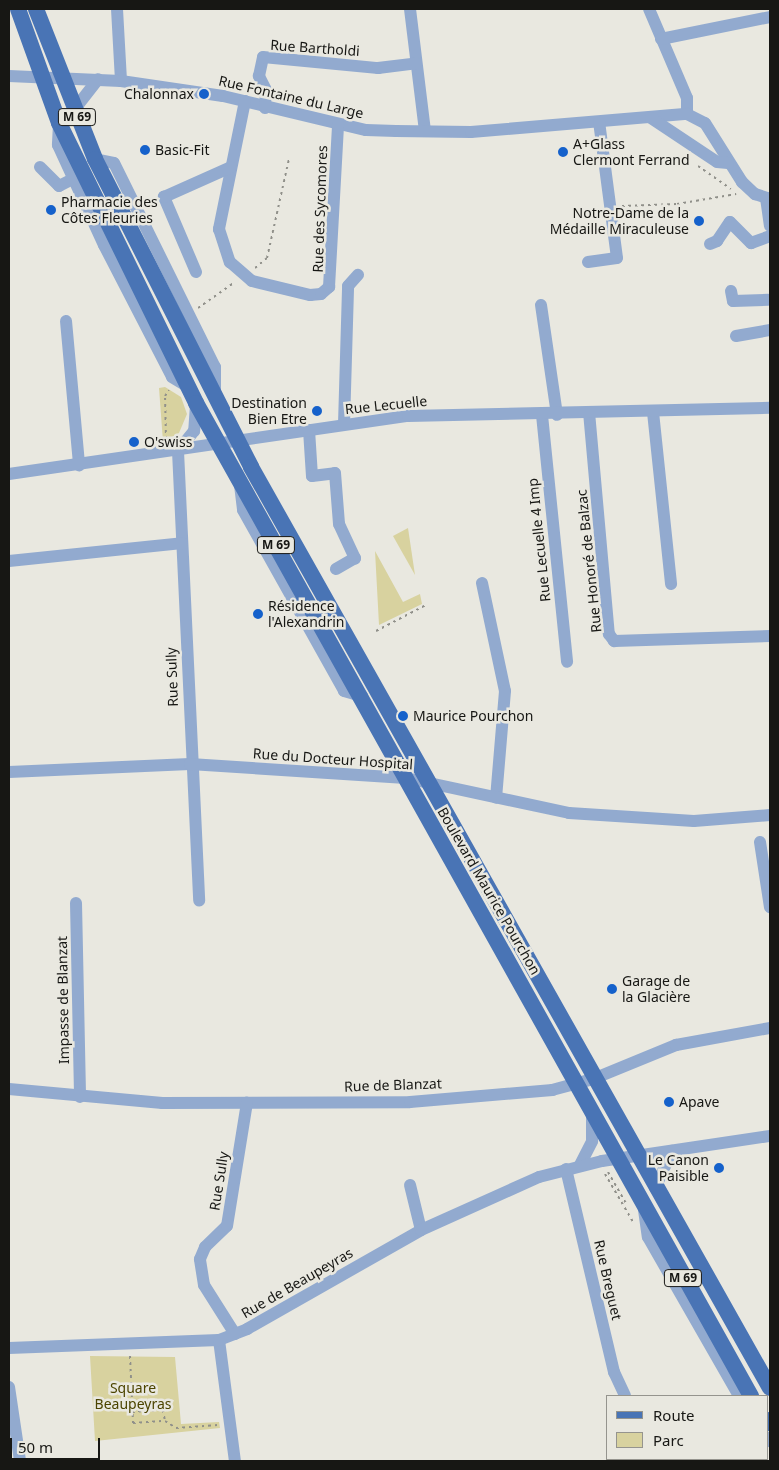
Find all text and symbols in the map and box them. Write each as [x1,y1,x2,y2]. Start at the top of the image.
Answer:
street label: Rue Bartholdi [270,36,360,60]
street label: Rue Fontaine du Large [217,72,365,122]
place label: Chalonnax [124,86,194,102]
marker: Chalonnax [198,88,210,100]
road number: M 69 [57,108,97,126]
place label: A+Glass Clermont Ferrand [573,136,690,168]
place label: Basic-Fit [155,142,209,158]
marker: Basic-Fit [139,144,151,156]
street label: Rue des Sycomores [309,145,331,273]
marker: A+Glass Clermont Ferrand [557,146,569,158]
place label: Pharmacie des Côtes Fleuries [61,194,158,226]
marker: Pharmacie des Côtes Fleuries [45,204,57,216]
place label: Notre-Dame de la Médaille Miraculeuse [550,205,689,238]
marker: Notre-Dame de la Médaille Miraculeuse [693,215,705,227]
street label: Rue Lecuelle [344,392,428,418]
place label: Destination Bien Etre [231,395,307,428]
marker: Destination Bien Etre [311,405,323,417]
place label: O'swiss [144,434,192,450]
marker: O'swiss [128,436,140,448]
street label: Rue Lecuelle 4 Imp [524,477,554,603]
street label: Rue Honoré de Balzac [573,489,605,633]
road number: M 69 [256,536,296,554]
place label: Résidence l'Alexandrin [268,598,345,630]
marker: Résidence l'Alexandrin [252,608,264,620]
street label: Rue Sully [163,647,181,707]
place label: Maurice Pourchon [413,708,533,724]
marker: Maurice Pourchon [397,710,409,722]
street label: Rue du Docteur Hospital [252,745,414,773]
street label: Boulevard Maurice Pourchon [434,804,544,978]
street label: Impasse de Blanzat [53,936,73,1064]
place label: Garage de la Glacière [622,973,690,1006]
marker: Garage de la Glacière [606,983,618,995]
street label: Rue de Blanzat [344,1075,442,1095]
place label: Apave [679,1094,719,1110]
marker: Apave [663,1096,675,1108]
street label: Rue Sully [206,1150,232,1212]
place label: Le Canon Paisible [648,1152,709,1184]
marker: Le Canon Paisible [713,1162,725,1174]
street label: Rue Breguet [591,1238,625,1322]
street label: Rue de Beaupeyras [238,1244,356,1322]
road number: M 69 [663,1268,703,1288]
park label: Square Beaupeyras [95,1380,171,1412]
legend [606,1395,769,1460]
text: Route [653,1405,695,1425]
scale bar [12,1428,102,1460]
text: Parc [653,1430,684,1450]
text: 50 m [18,1437,53,1457]

